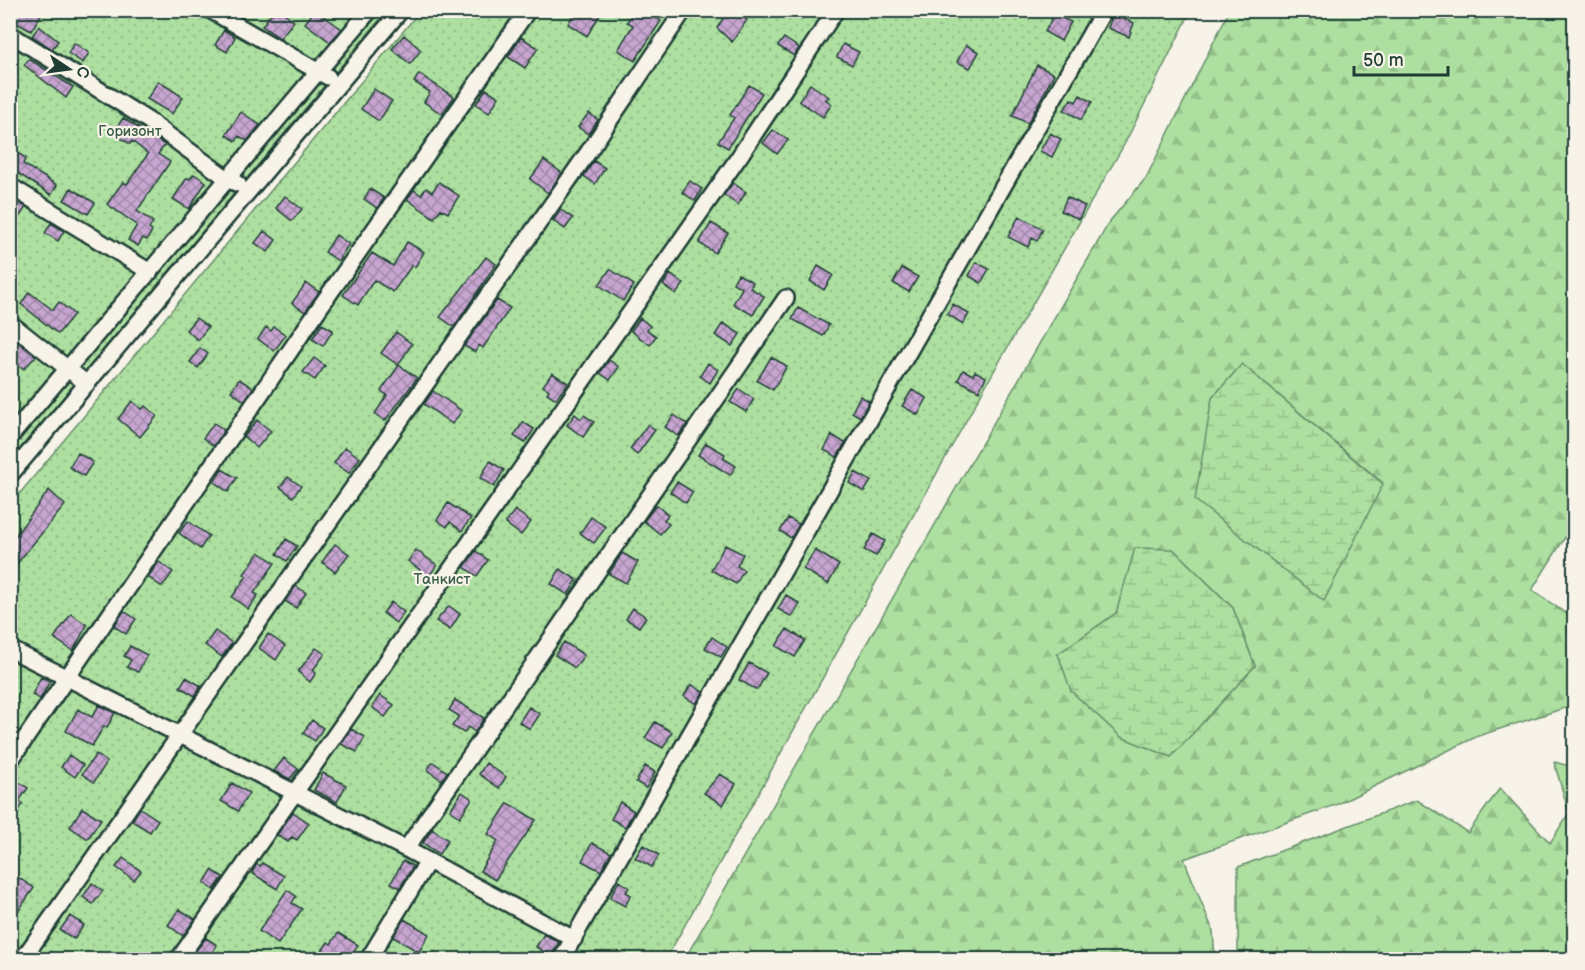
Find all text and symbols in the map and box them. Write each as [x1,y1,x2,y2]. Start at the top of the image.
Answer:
north arrow [39,39,99,99]
scale bar [1354,39,1448,77]
text: 50 m [1363,50,1404,71]
text: С [72,64,93,80]
park label: Горизонт [98,122,162,141]
park label: Танкист [414,570,470,589]

